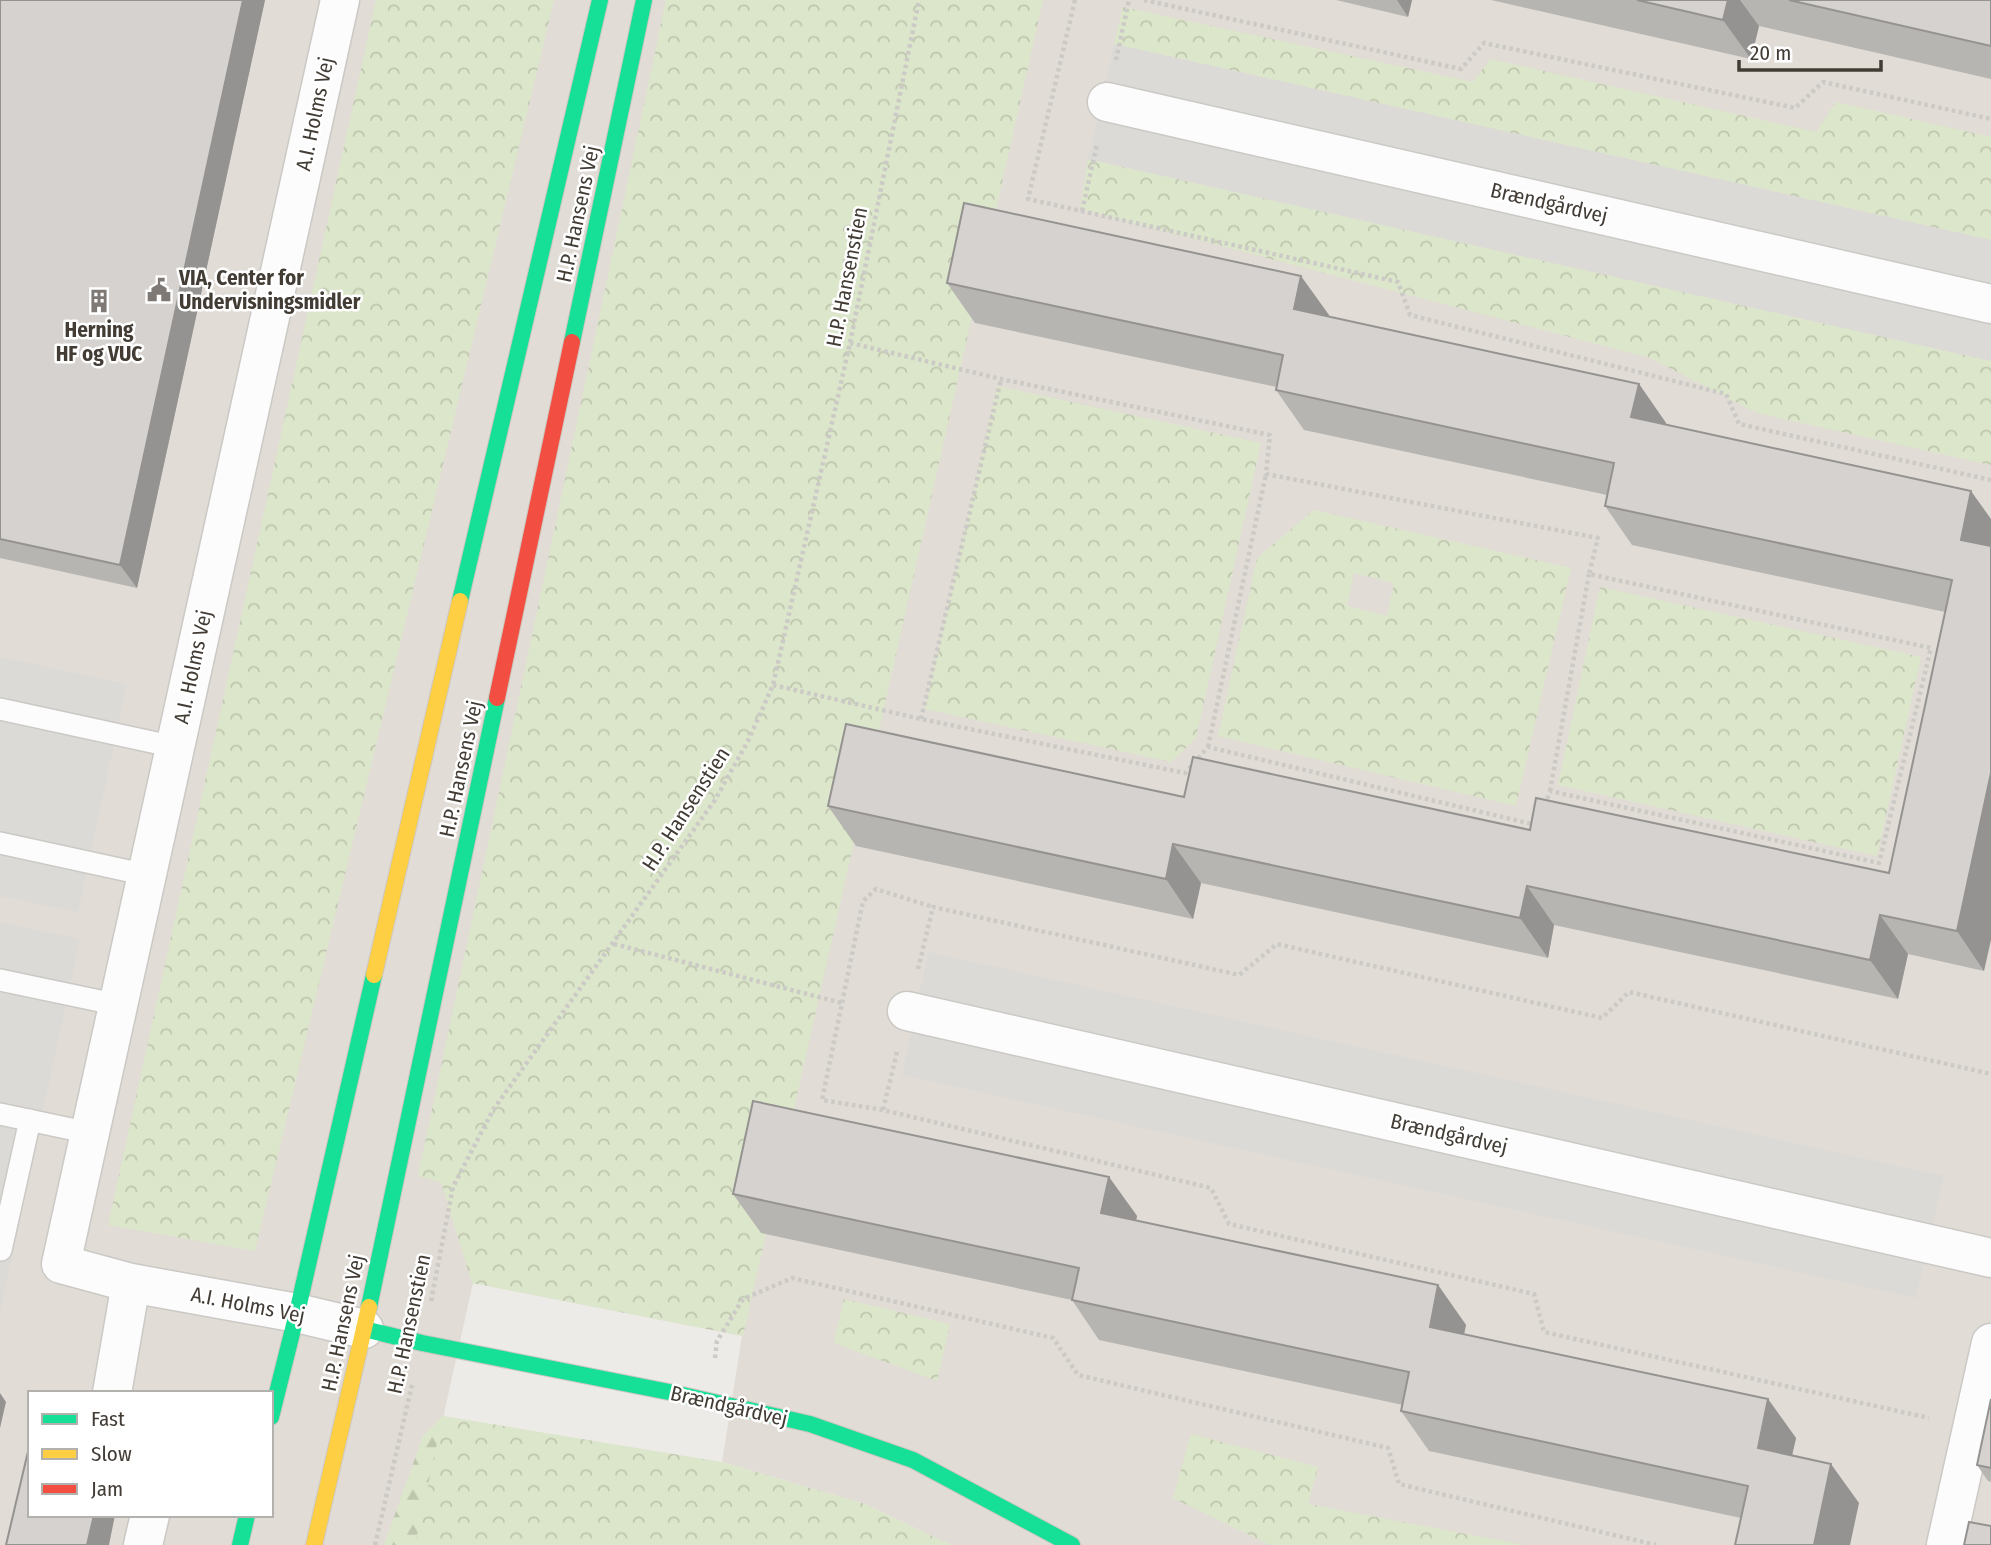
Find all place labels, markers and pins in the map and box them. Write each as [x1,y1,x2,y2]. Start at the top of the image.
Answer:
place label: VIA, Center for Undervisningsmidler [178,265,361,315]
public building icon: VIA, Center for Undervisningsmidler [145,276,173,304]
building icon: Herning HF og VUC [85,287,113,315]
place label: Herning HF og VUC [56,317,142,367]

